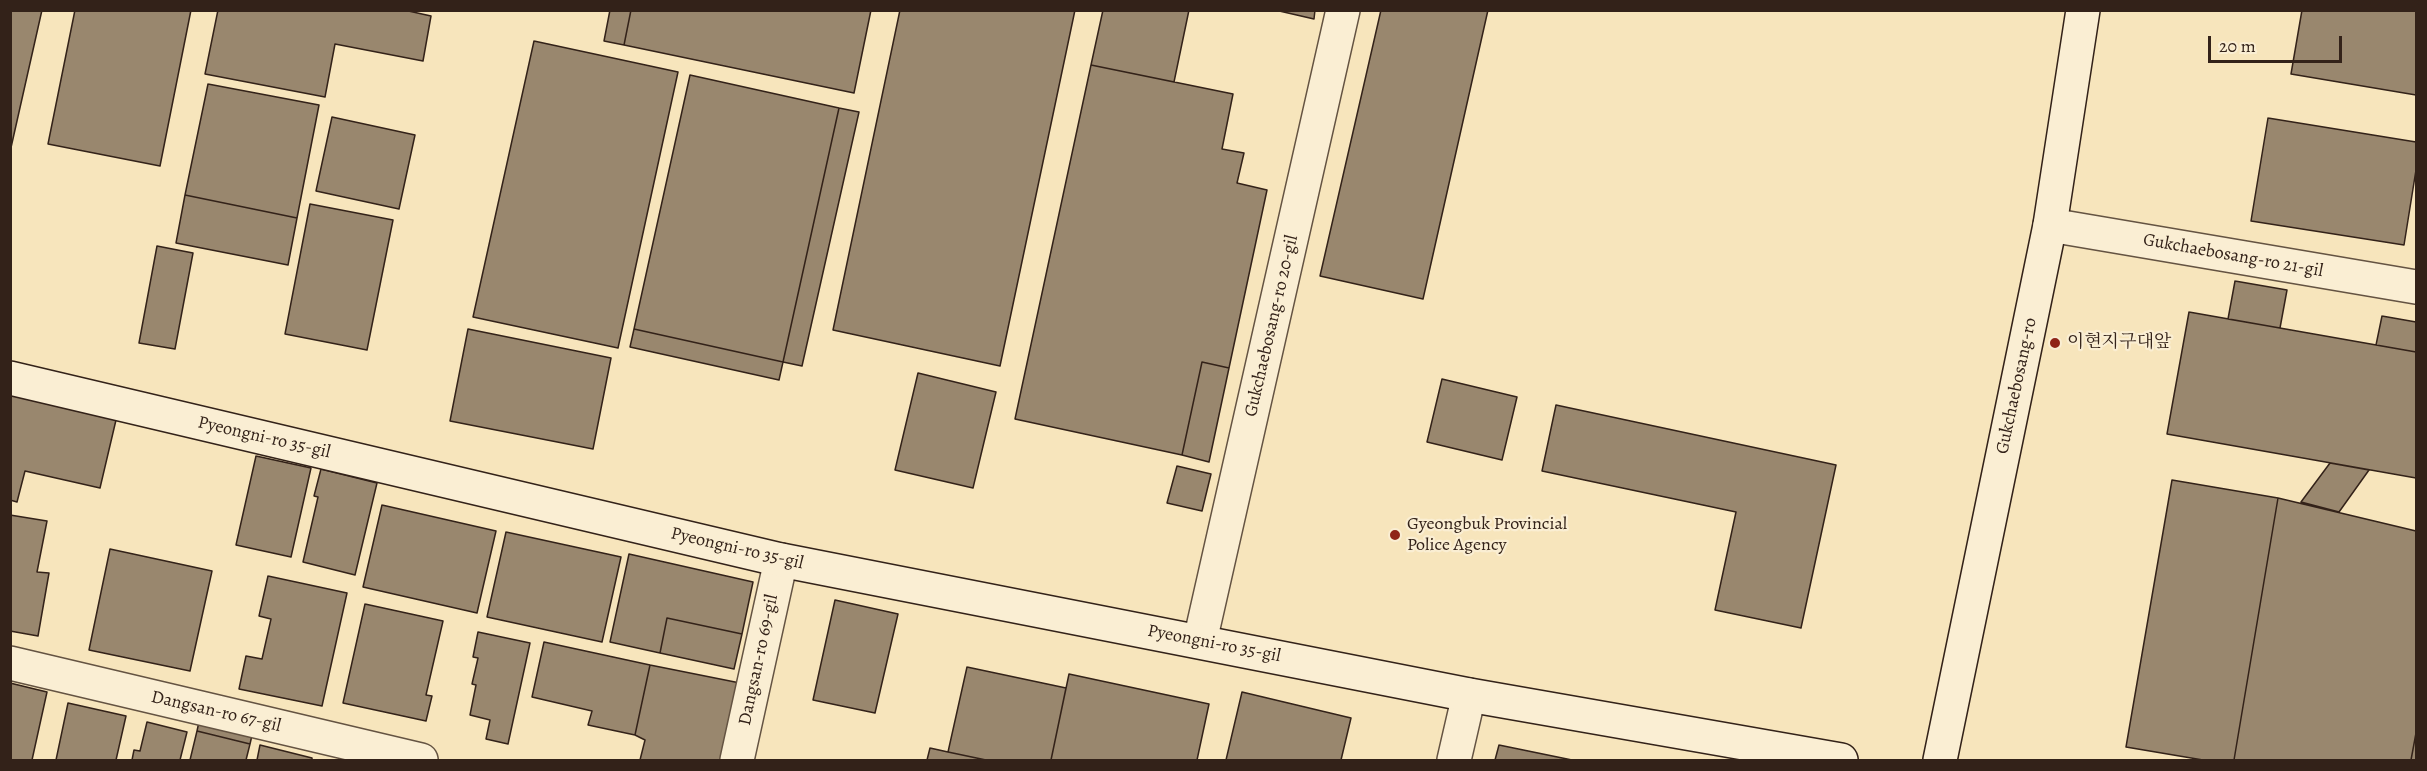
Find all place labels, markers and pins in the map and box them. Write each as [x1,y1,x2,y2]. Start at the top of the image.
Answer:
place label: 이현지구대앞 [2067,332,2171,354]
marker: 이현지구대앞 [2048,336,2062,350]
place label: Gyeongbuk Provincial Police Agency [1407,514,1567,556]
marker: Gyeongbuk Provincial Police Agency [1388,528,1402,542]

